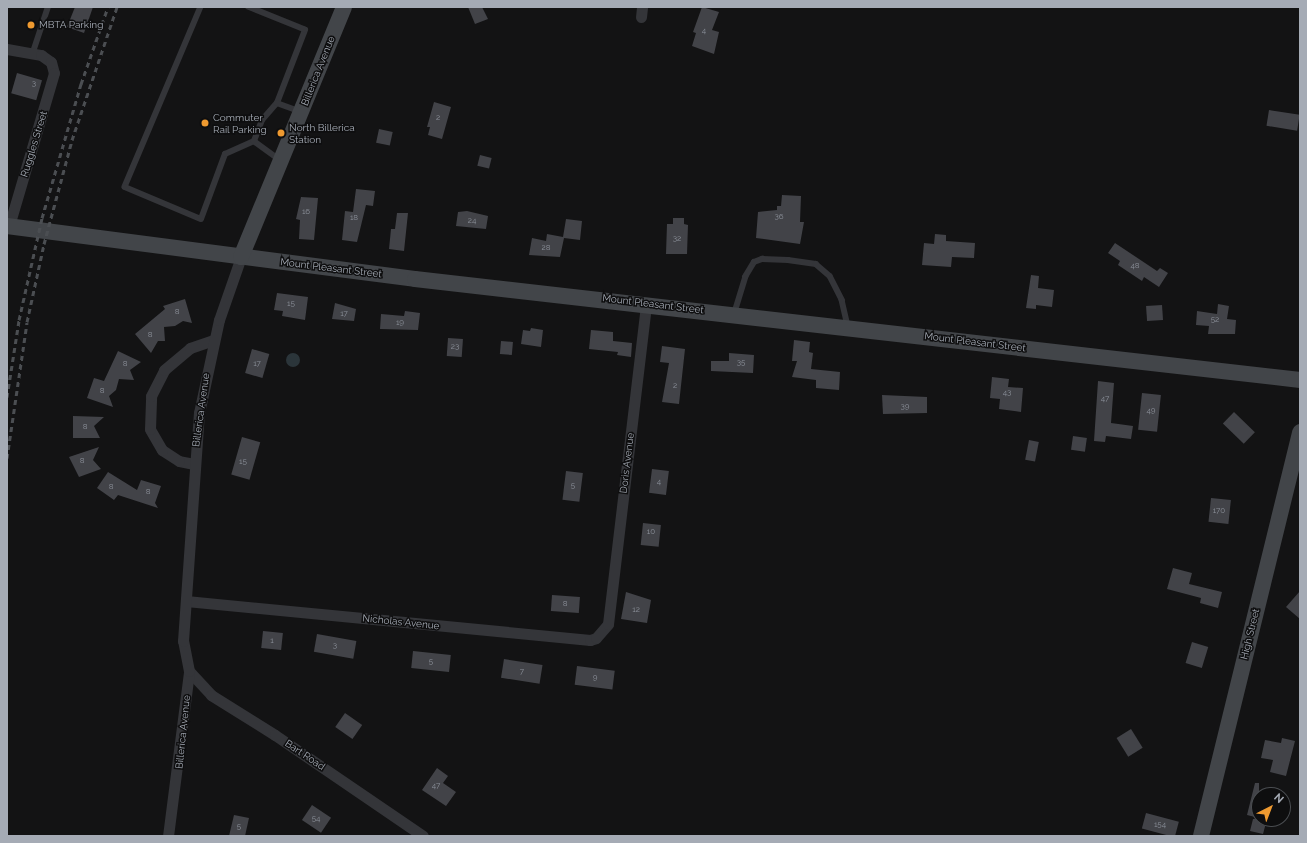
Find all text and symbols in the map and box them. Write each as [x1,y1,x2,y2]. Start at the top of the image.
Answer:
place label: MBTA Parking [39,19,104,31]
marker: MBTA Parking [26,20,36,30]
house number: 4 [702,26,706,36]
street label: Billerica Avenue [298,34,338,108]
house number: 3 [32,79,36,89]
street label: Ruggles Street [18,110,50,178]
place label: Commuter Rail Parking [213,111,267,134]
house number: 2 [436,113,440,123]
marker: Commuter Rail Parking [200,118,210,128]
place label: North Billerica Station [289,121,355,144]
marker: North Billerica Station [276,128,286,138]
house number: 16 [302,207,310,217]
house number: 36 [774,212,784,222]
house number: 18 [350,213,358,223]
house number: 24 [468,216,476,226]
house number: 32 [673,234,681,244]
house number: 28 [542,243,550,253]
street label: Mount Pleasant Street [280,256,382,280]
house number: 48 [1130,261,1140,271]
street label: Mount Pleasant Street [602,292,704,316]
house number: 15 [287,299,295,309]
house number: 8 [175,307,179,317]
house number: 17 [340,309,348,319]
house number: 52 [1211,315,1219,325]
house number: 19 [396,318,404,328]
house number: 8 [148,330,152,340]
street label: Mount Pleasant Street [924,330,1026,354]
house number: 23 [451,342,459,352]
house number: 35 [737,358,745,368]
house number: 8 [123,359,127,369]
house number: 17 [253,359,261,369]
street label: Billerica Avenue [190,372,212,448]
house number: 2 [673,381,677,391]
house number: 8 [100,386,104,396]
house number: 43 [1003,388,1011,398]
house number: 47 [1101,394,1109,404]
house number: 39 [901,402,909,412]
house number: 49 [1146,406,1156,416]
house number: 8 [83,422,87,432]
street label: Doris Avenue [617,432,637,494]
house number: 8 [80,456,84,466]
house number: 15 [239,457,247,467]
house number: 4 [657,477,661,487]
house number: 5 [571,481,575,491]
house number: 8 [109,482,113,492]
house number: 8 [146,487,150,497]
house number: 170 [1213,506,1225,516]
house number: 10 [647,527,655,537]
house number: 8 [563,599,567,609]
house number: 12 [632,605,640,615]
street label: High Street [1238,607,1262,661]
street label: Nicholas Avenue [362,612,440,632]
house number: 1 [270,636,274,646]
house number: 3 [333,641,337,651]
house number: 5 [429,657,433,667]
house number: 7 [520,667,524,677]
house number: 9 [593,673,597,683]
street label: Billerica Avenue [173,694,193,770]
street label: Bart Road [283,737,327,773]
house number: 47 [432,781,440,791]
north arrow [1251,787,1291,827]
text: N [1271,791,1286,806]
house number: 54 [312,814,320,824]
house number: 154 [1154,820,1166,830]
house number: 5 [237,822,241,832]

